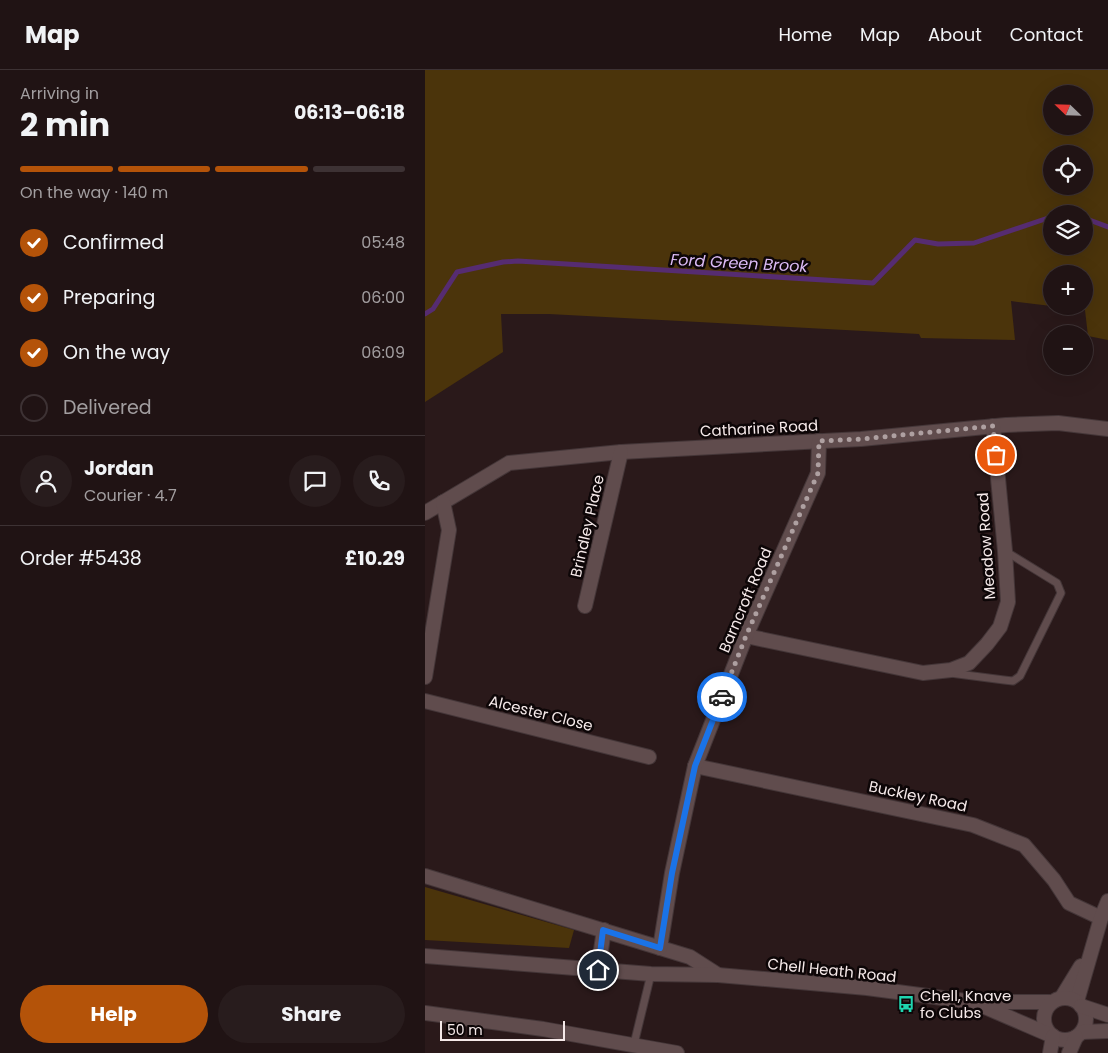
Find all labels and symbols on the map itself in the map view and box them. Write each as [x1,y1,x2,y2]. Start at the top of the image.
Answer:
north arrow [1043,85,1093,135]
water label: Ford Green Brook [670,248,809,278]
street label: Catharine Road [699,414,819,442]
pin [975,434,1017,476]
street label: Brindley Place [565,473,609,579]
street label: Meadow Road [972,492,1000,600]
street label: Barncroft Road [713,544,777,656]
courier [697,672,747,722]
street label: Alcester Close [487,690,595,736]
street label: Buckley Road [867,775,969,817]
pin [577,949,619,991]
street label: Chell Heath Road [766,953,898,987]
place label: Chell, Knave fo Clubs [920,985,1011,1023]
bus stop icon: Chell, Knave fo Clubs [896,994,916,1014]
scale bar [440,1018,565,1041]

